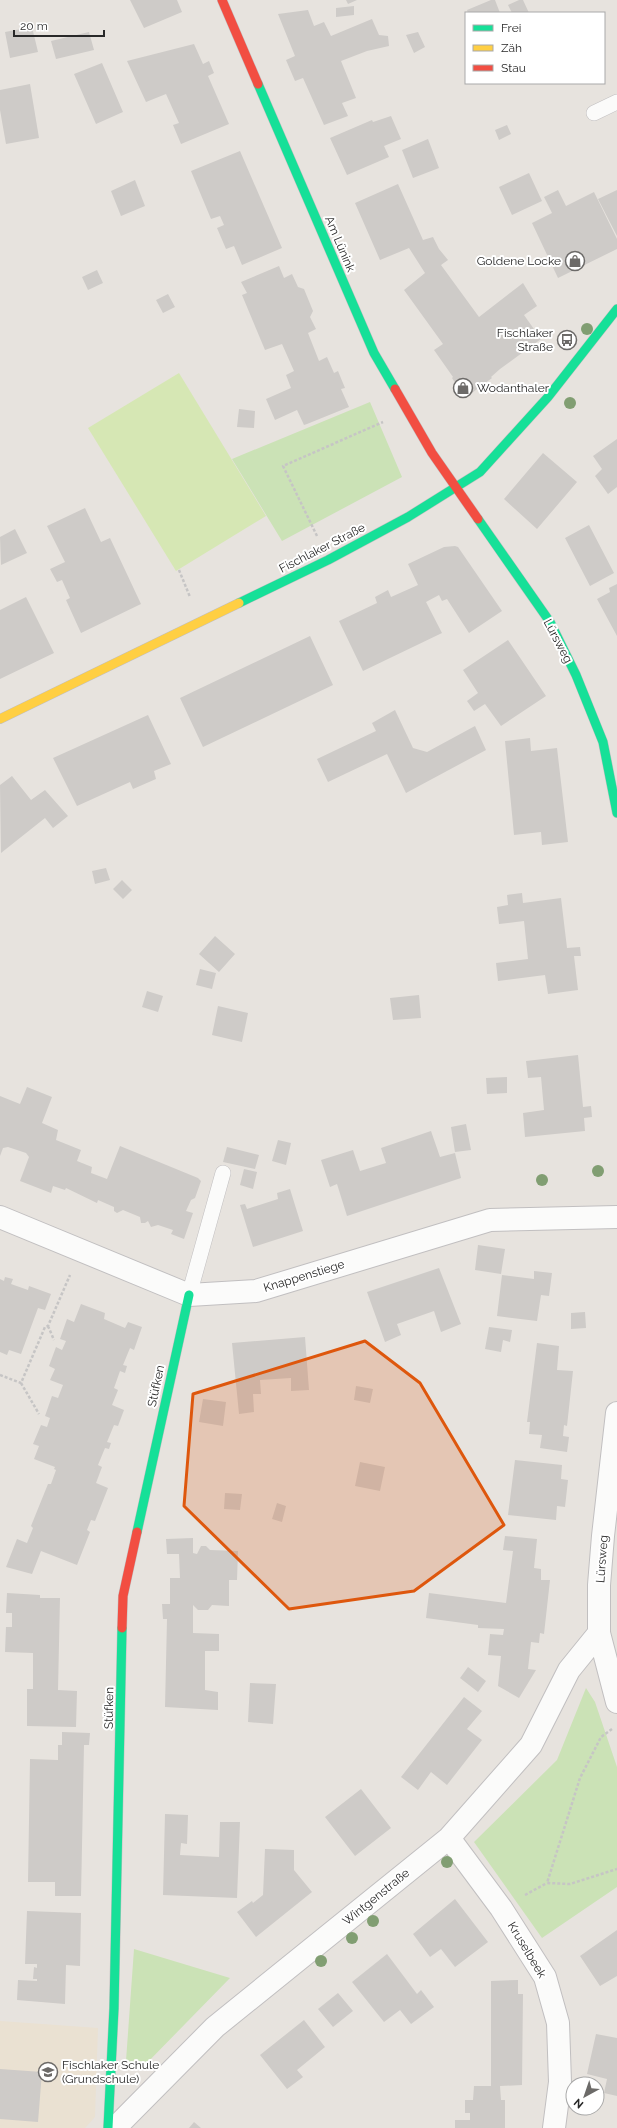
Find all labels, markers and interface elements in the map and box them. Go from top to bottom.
scale bar [14,12,104,38]
legend [465,12,605,84]
text: 20 m [20,19,48,33]
text: Frei [501,21,521,35]
text: Zäh [501,41,522,55]
text: Stau [501,61,526,75]
street label: Am Lünink [322,214,358,275]
shop icon: Goldene Locke [564,250,586,272]
place label: Goldene Locke [477,254,561,268]
place label: Fischlaker Straße [497,326,554,354]
bus stop icon: Fischlaker Straße [556,329,578,351]
shop icon: Wodanthaler [452,377,474,399]
place label: Wodanthaler [477,381,550,395]
street label: Fischlaker Straße [277,520,367,576]
street label: Lürsweg [541,617,575,665]
street label: Knappenstiege [262,1257,346,1295]
street label: Stüfken [145,1364,167,1408]
street label: Lürsweg [593,1535,611,1583]
street label: Stüfken [102,1687,116,1729]
street label: Wintgenstraße [340,1866,412,1928]
street label: Kruselbeek [505,1919,550,1981]
place label: Fischlaker Schule (Grundschule) [62,2058,159,2086]
school or university icon: Fischlaker Schule (Grundschule) [37,2061,59,2083]
north arrow [565,2076,605,2116]
text: N [571,2096,586,2111]

